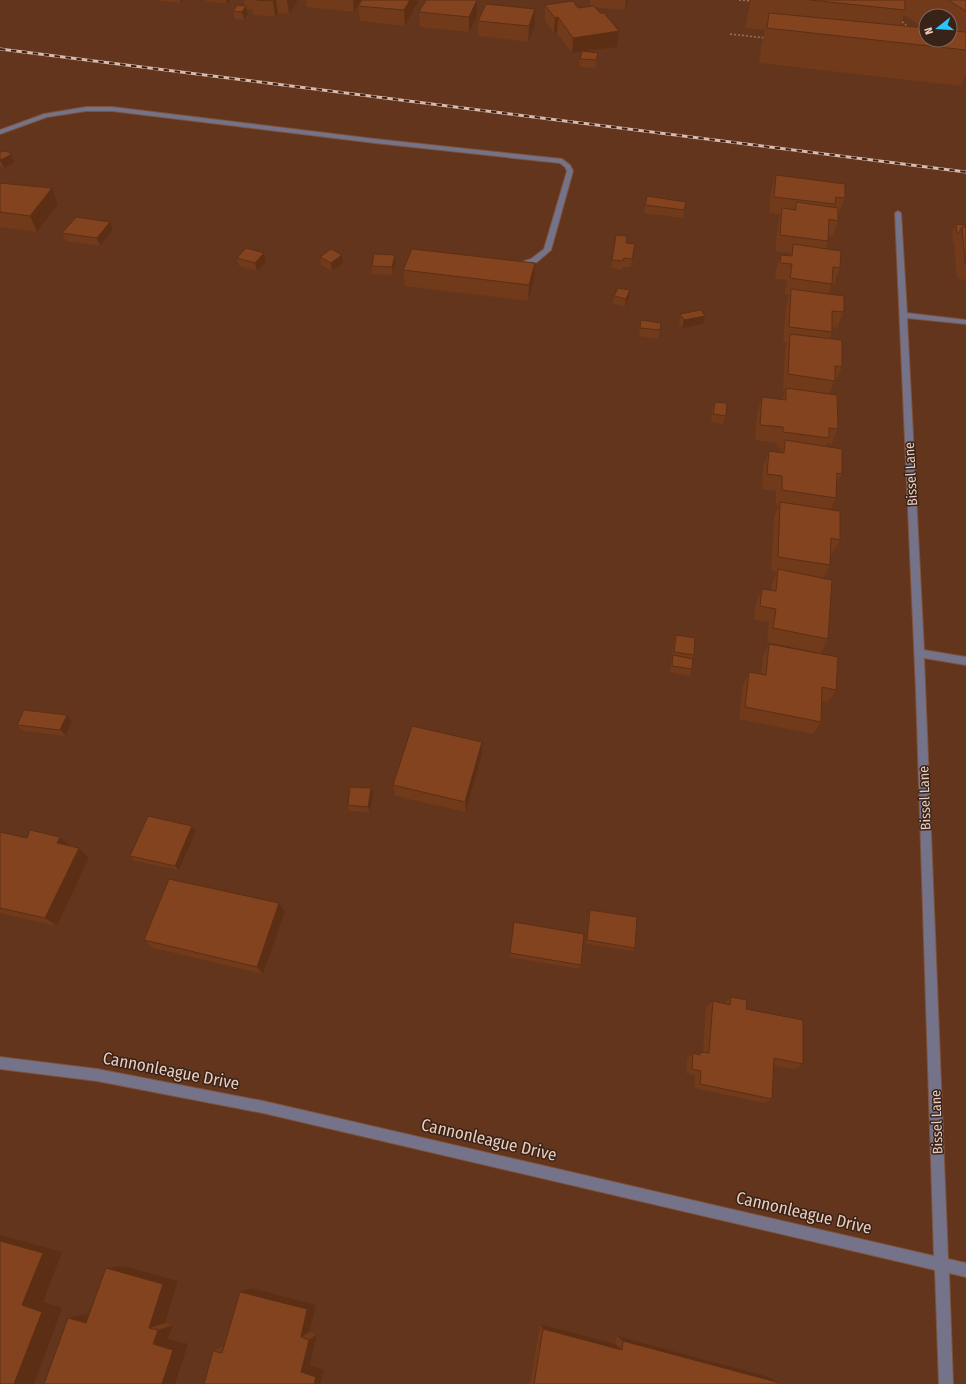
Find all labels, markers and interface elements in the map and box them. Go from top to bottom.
north arrow [918,8,958,48]
text: N [922,26,936,36]
street label: Bissel Lane [901,441,921,506]
street label: Bissel Lane [915,766,935,830]
street label: Cannonleague Drive [101,1047,241,1095]
street label: Bissel Lane [927,1090,947,1154]
street label: Cannonleague Drive [419,1114,559,1166]
street label: Cannonleague Drive [734,1187,874,1239]

